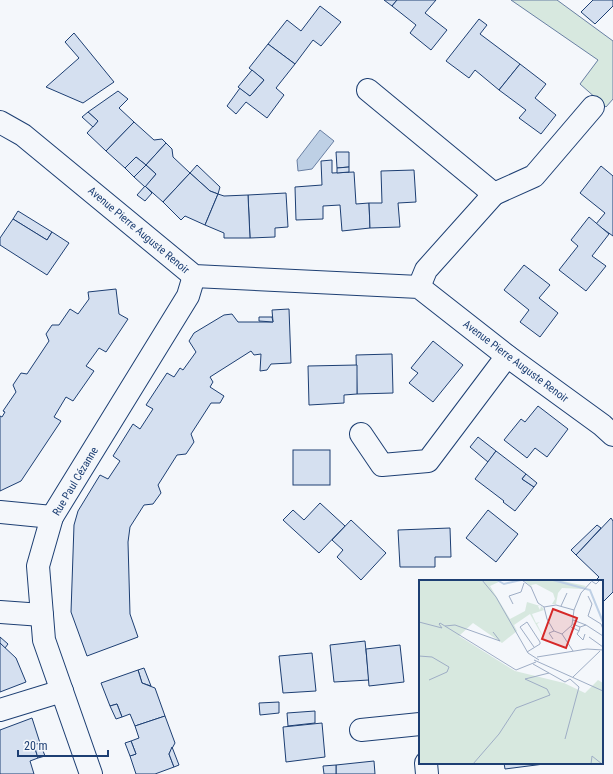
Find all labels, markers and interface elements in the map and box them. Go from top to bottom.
street label: Avenue Pierre Auguste Renoir [85,184,192,277]
street label: Avenue Pierre Auguste Renoir [461,318,571,406]
street label: Rue Paul Cézanne [50,445,101,518]
inset map [419,580,603,764]
scale bar [18,732,108,758]
text: 20 m [24,739,48,753]

